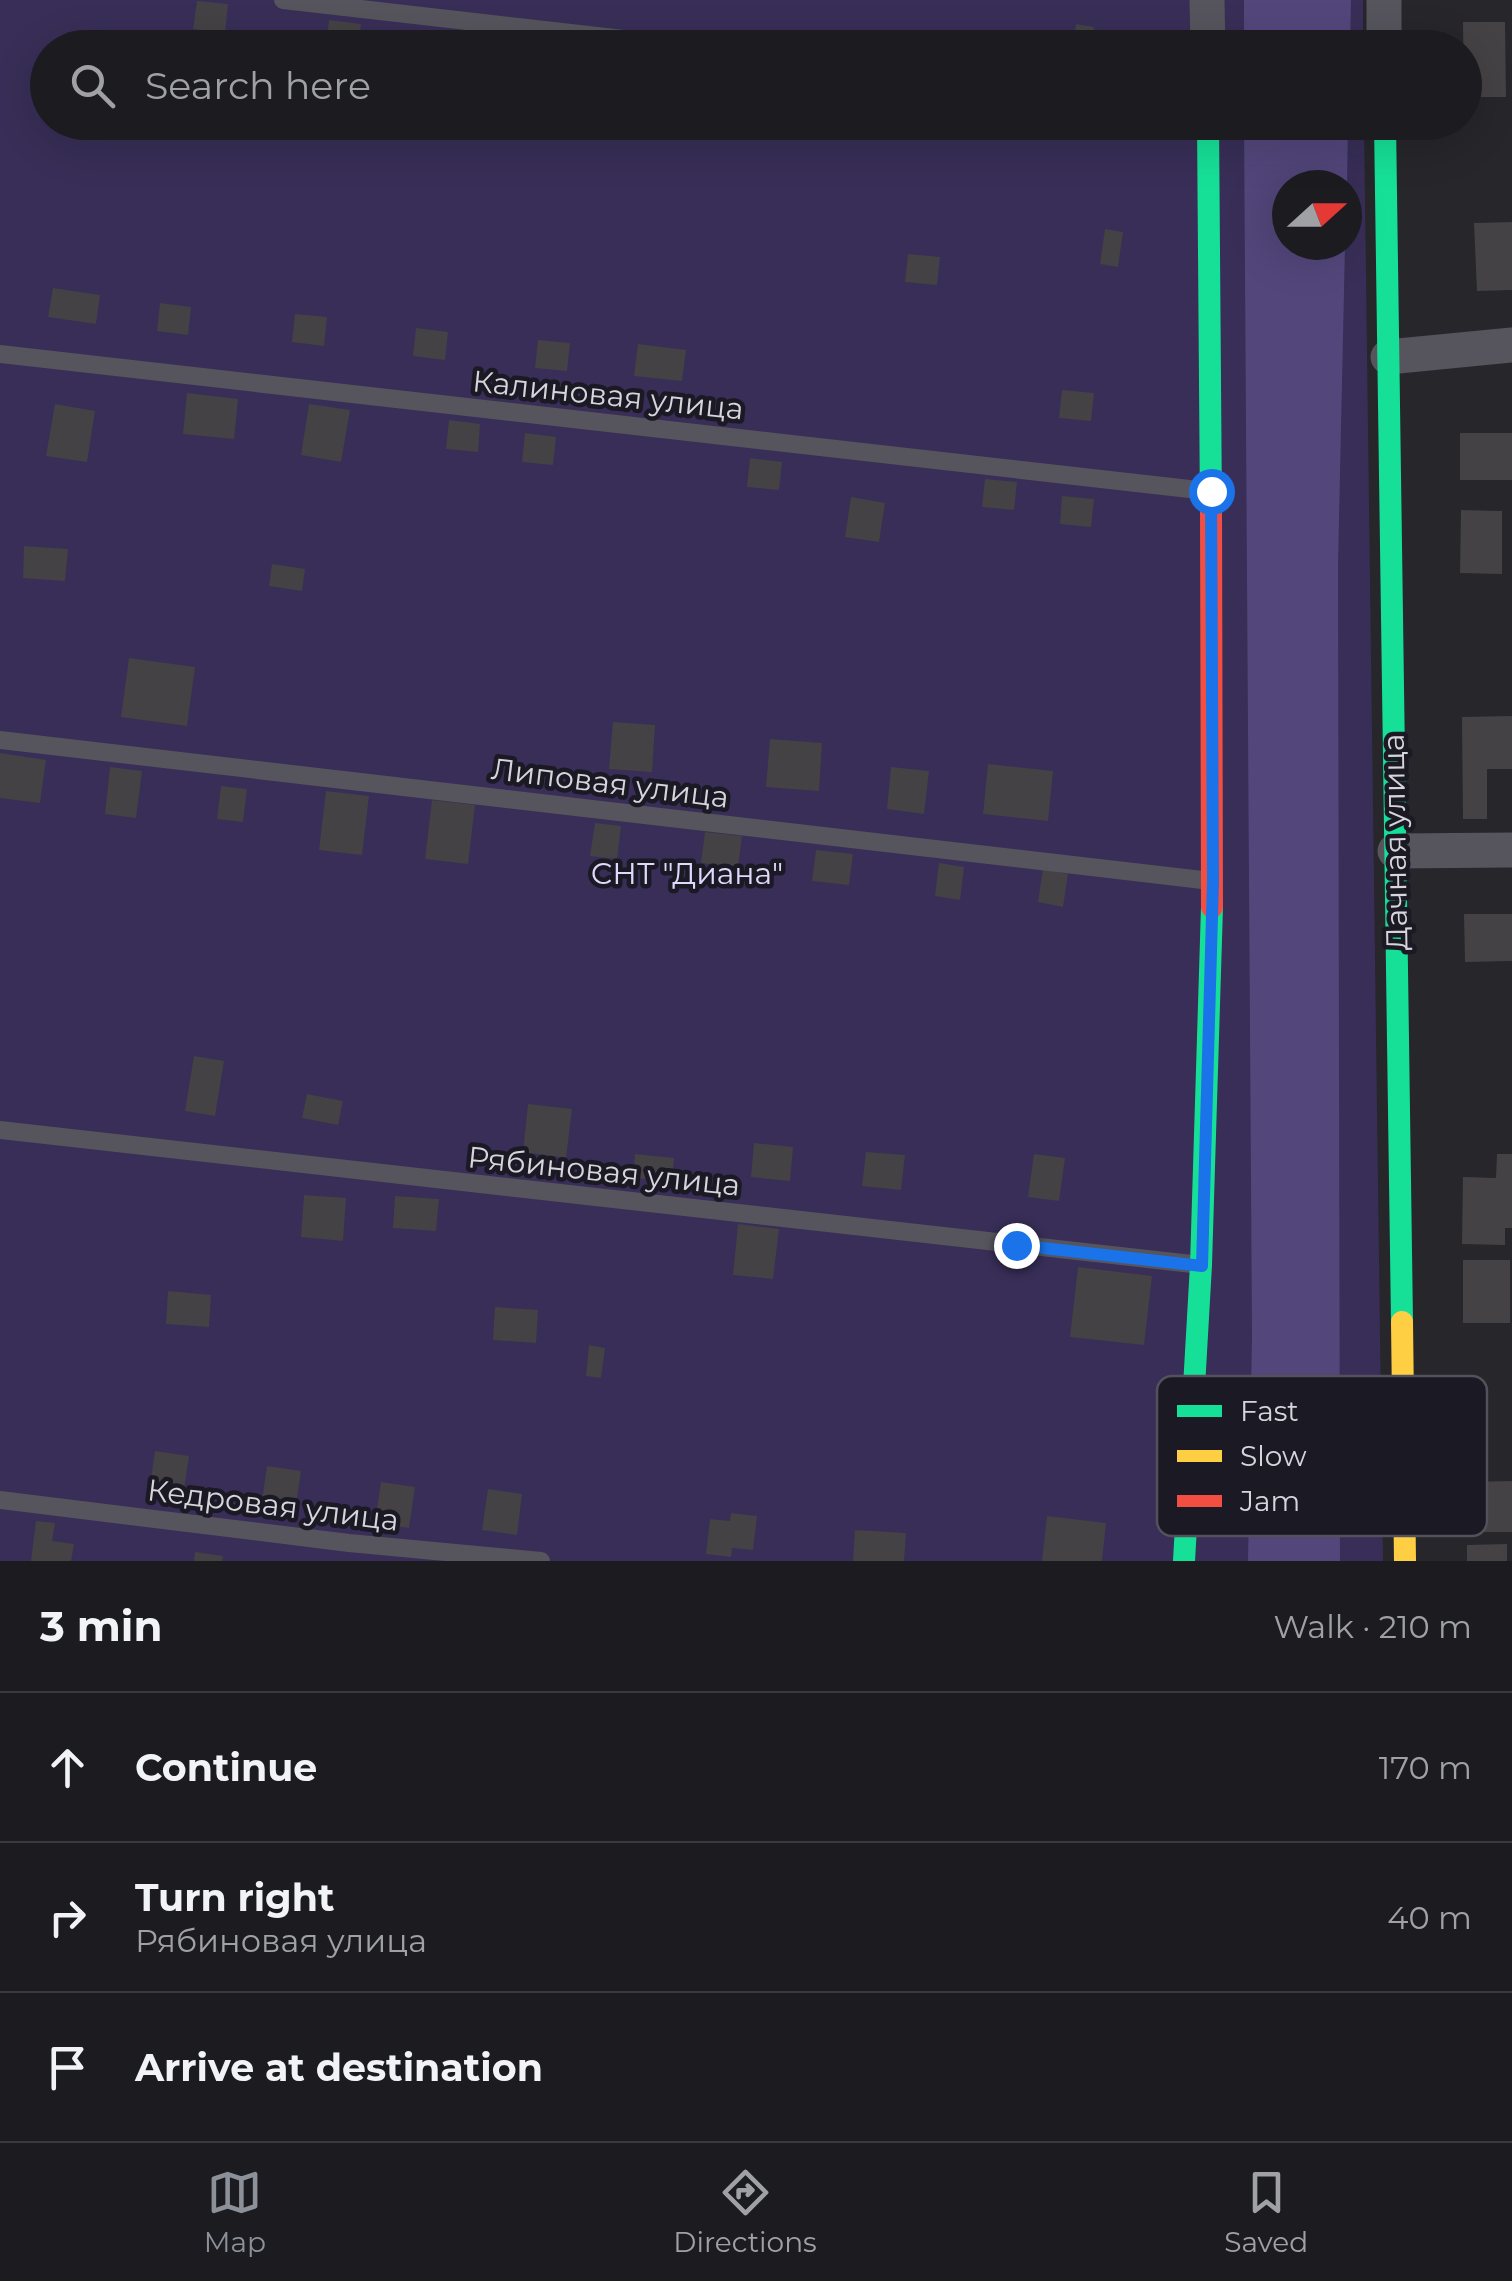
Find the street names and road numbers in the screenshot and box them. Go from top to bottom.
street label: Калиновая улица [471,362,745,428]
street label: Дачная улица [1375,733,1415,951]
street label: Липовая улица [489,750,731,816]
street label: Рябиновая улица [466,1138,742,1204]
street label: Кедровая улица [145,1471,401,1539]

